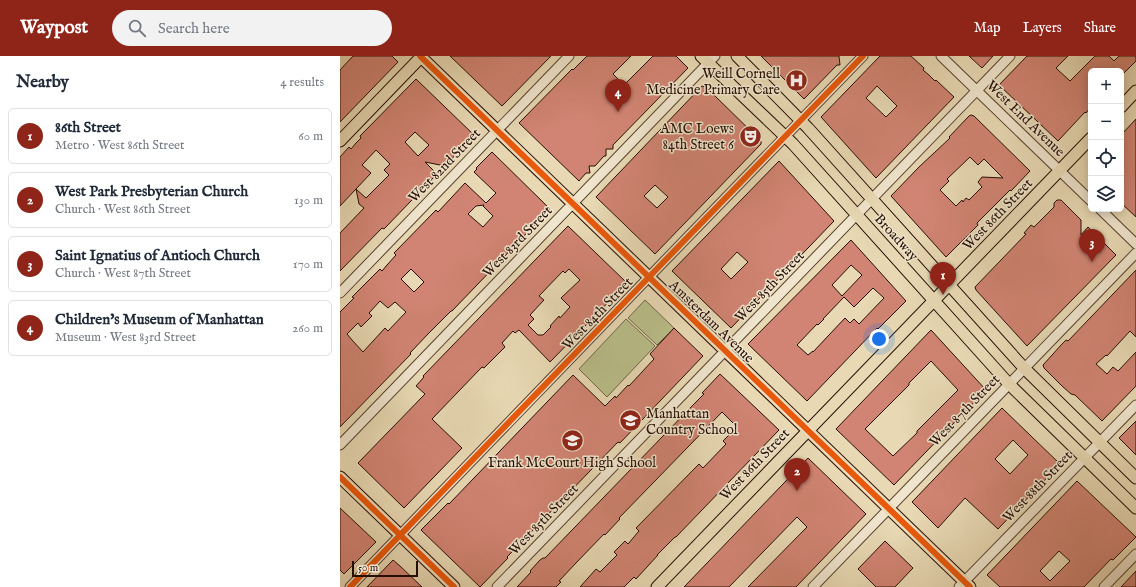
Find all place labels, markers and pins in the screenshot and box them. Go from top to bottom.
place label: Weill Cornell Medicine Primary Care [646,65,781,99]
hospital icon: Weill Cornell Medicine Primary Care [783,68,809,94]
pin: 4 [605,79,631,112]
place label: AMC Loews 84th Street 6 [659,120,735,154]
theatre icon: AMC Loews 84th Street 6 [737,123,763,149]
pin: 3 [1079,229,1105,262]
pin: 1 [930,262,956,295]
place label: Manhattan Country School [646,405,738,439]
school or university icon: Manhattan Country School [617,408,643,434]
school or university icon: Frank McCourt High School [559,427,585,453]
place label: Frank McCourt High School [488,454,656,472]
pin: 2 [784,458,810,491]

